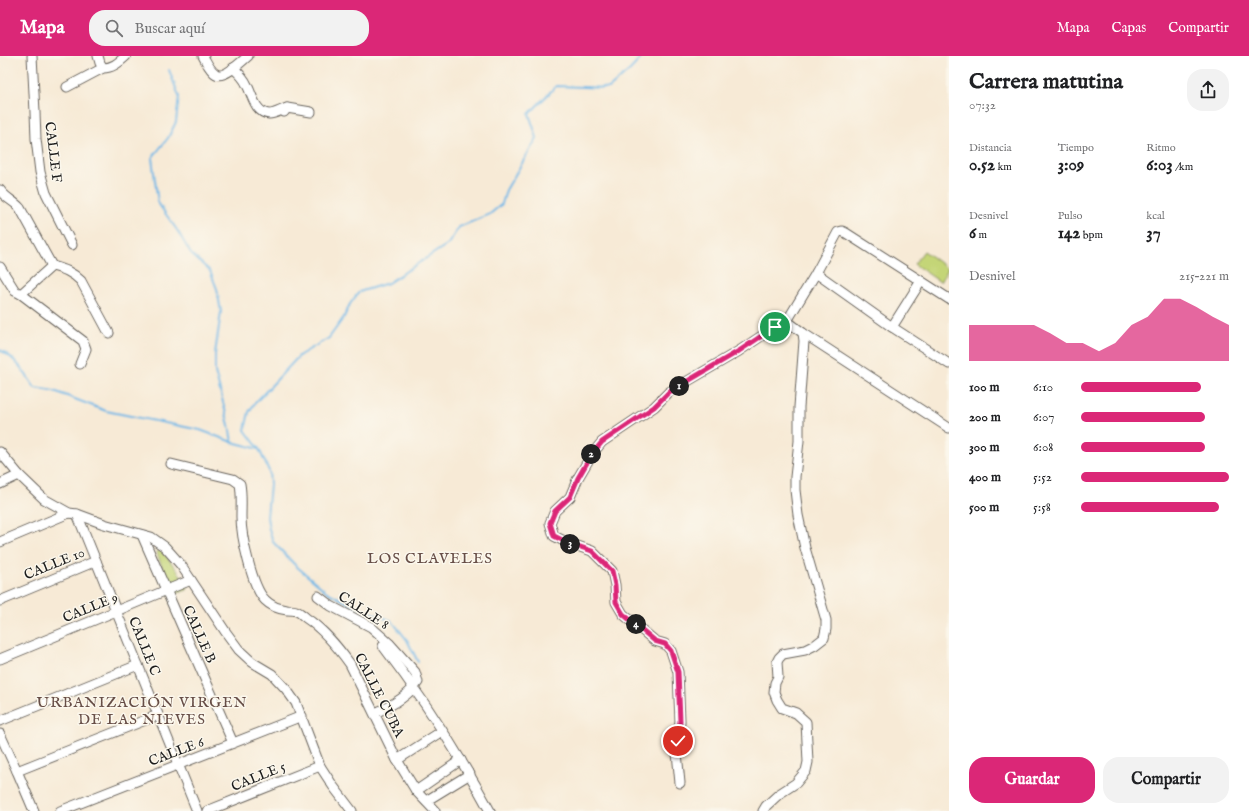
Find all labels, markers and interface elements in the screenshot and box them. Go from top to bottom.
search box [89,10,369,46]
text: Mapa [20,16,65,40]
icon: search [103,17,125,39]
text: Buscar aquí [135,19,205,38]
text: Mapa [1057,19,1090,37]
text: Capas [1112,19,1146,37]
text: Compartir [1168,19,1229,37]
text: Carrera matutina [969,68,1123,96]
button: share [1187,69,1229,111]
text: 07:32 [969,97,996,114]
street label: CALLE F [40,121,66,184]
text: Distancia [969,141,1011,155]
text: Tiempo [1058,141,1094,155]
text: Ritmo [1146,141,1176,155]
text: 0.52 [969,155,995,176]
text: 3:09 [1058,155,1084,176]
text: 6:03 [1146,155,1173,176]
text: km [995,160,1012,174]
text: /km [1173,160,1193,174]
text: Desnivel [969,209,1008,223]
text: Pulso [1058,209,1083,223]
text: kcal [1146,209,1165,223]
text: 6 [969,223,976,244]
text: 142 [1058,223,1080,244]
text: 37 [1146,223,1161,244]
text: m [976,228,987,242]
text: bpm [1080,228,1103,242]
text: Desnivel [969,268,1016,285]
text: 215–221 m [1179,268,1229,285]
pin [758,310,792,344]
icon: arrive [764,316,786,338]
pin: 1 [669,376,689,396]
text: 1 [677,379,681,393]
text: 100 m [969,379,999,396]
text: 6:10 [1033,379,1053,396]
text: 200 m [969,409,1001,426]
text: 6:07 [1033,409,1054,426]
text: 300 m [969,439,1000,456]
text: 6:08 [1033,439,1053,456]
pin: 2 [581,444,601,464]
text: 2 [588,447,594,461]
text: 400 m [969,469,1001,486]
text: 5:52 [1033,469,1052,486]
text: 500 m [969,499,999,516]
text: 5:58 [1033,499,1051,516]
pin: 3 [560,534,580,554]
text: 3 [568,537,572,551]
street label: CALLE 10 [21,544,88,584]
district label: LOS CLAVELES [367,549,493,568]
street label: CALLE 8 [334,588,392,634]
street label: CALLE 9 [60,589,121,627]
street label: CALLE B [178,603,220,666]
street label: CALLE C [124,614,164,679]
pin: 4 [626,614,646,634]
text: 4 [633,617,639,631]
street label: CALLE CUBA [350,650,408,741]
district label: URBANIZACIÓN VIRGEN DE LAS NIEVES [36,693,248,729]
pin [661,724,695,758]
icon: check [667,730,689,752]
street label: CALLE 6 [146,733,208,771]
button: Guardar [969,757,1095,803]
button: Compartir [1103,757,1229,803]
street label: CALLE 5 [229,758,288,796]

